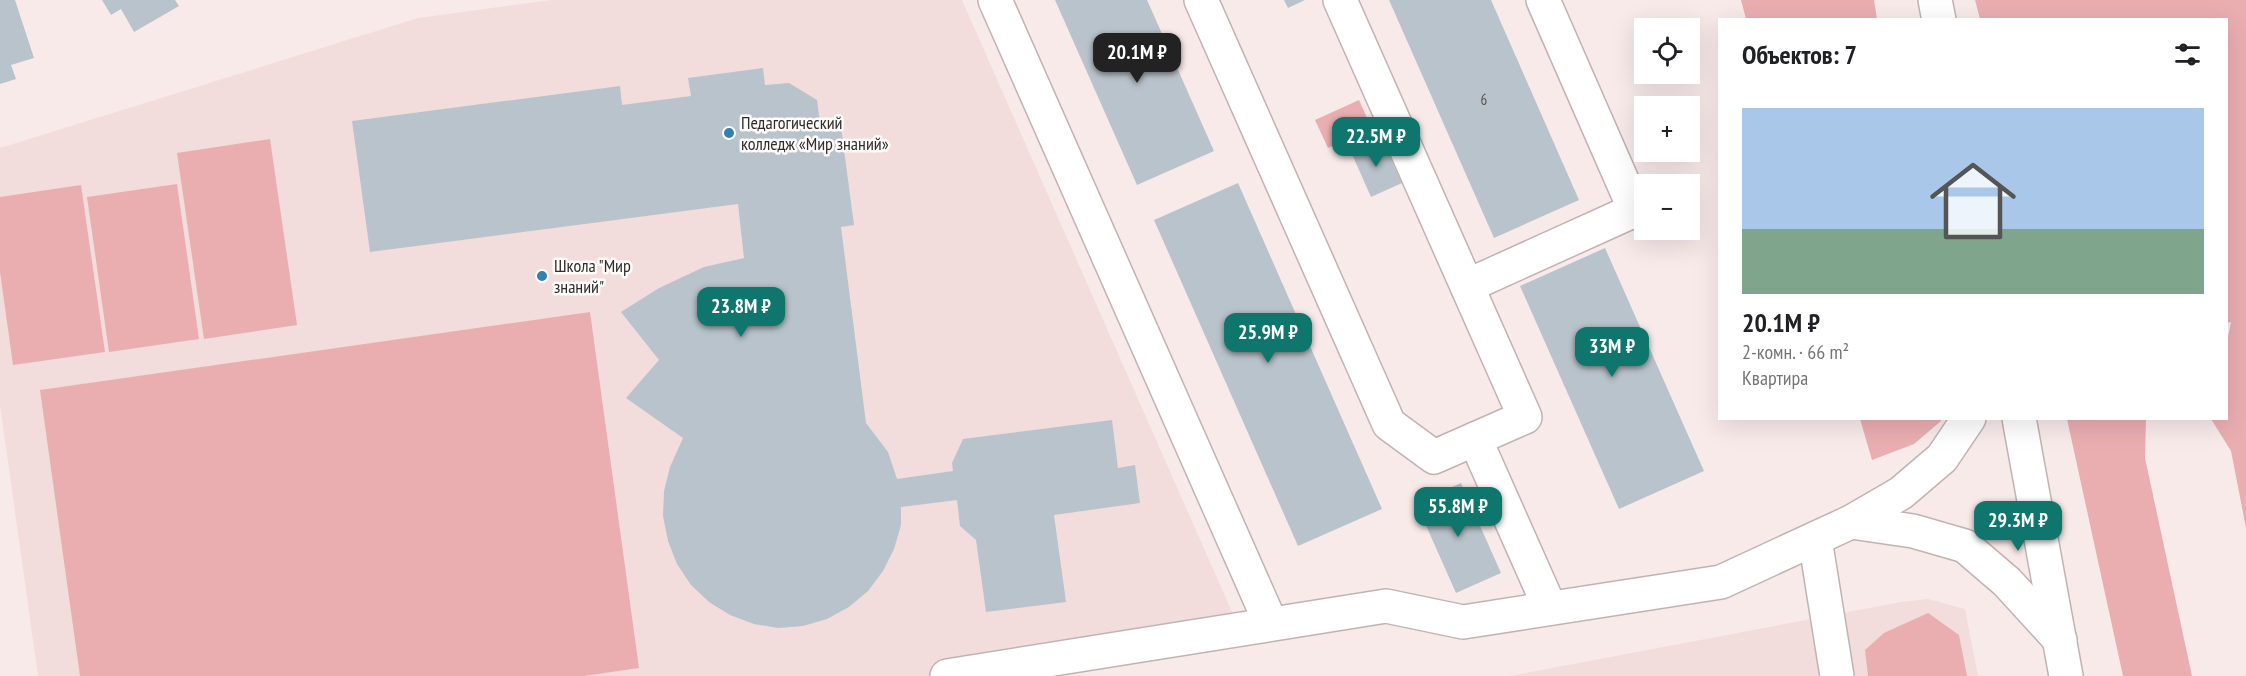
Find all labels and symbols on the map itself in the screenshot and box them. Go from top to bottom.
pin: 20.1M ₽ [1082,33,1192,84]
house number: 6 [1481,90,1488,109]
place label: Педагогический колледж «Мир знаний» [741,111,889,155]
pin: 22.5M ₽ [1321,117,1431,168]
marker: Педагогический колледж «Мир знаний» [722,126,736,140]
place label: Школа "Мир знаний" [554,254,631,298]
marker: Школа "Мир знаний" [535,269,549,283]
pin: 23.8M ₽ [686,287,796,338]
pin: 25.9M ₽ [1213,313,1323,364]
pin: 33M ₽ [1570,327,1654,378]
pin: 55.8M ₽ [1403,487,1513,538]
pin: 29.3M ₽ [1963,501,2073,552]

